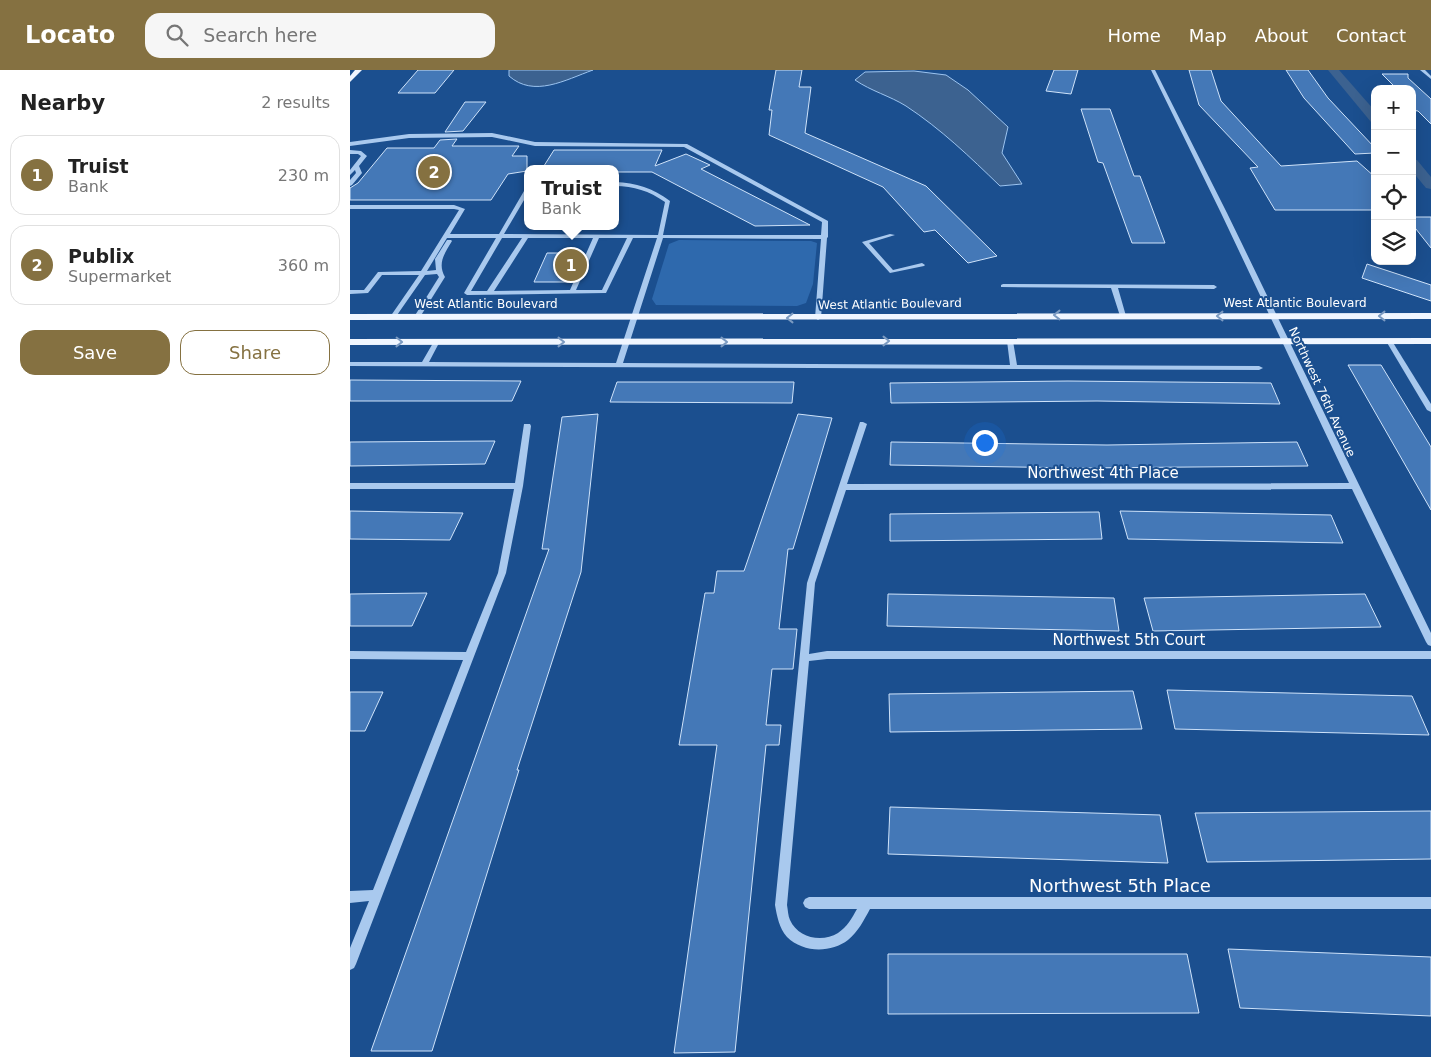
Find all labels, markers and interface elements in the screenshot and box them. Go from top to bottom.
search box [145,13,495,58]
text: Locato [25,21,115,49]
icon: search [163,21,191,49]
text: Search here [203,24,317,46]
text: Home [1108,25,1161,46]
text: Map [1189,25,1227,46]
text: About [1255,25,1308,46]
text: Contact [1336,25,1406,46]
map controls [1371,85,1416,265]
button: + [1371,85,1416,130]
text: Nearby [20,91,105,115]
text: 2 results [261,93,330,112]
button: − [1371,130,1416,175]
pin: 2 [418,153,450,191]
text: Truist [68,155,129,177]
popup [524,165,619,230]
text: 1 [31,166,43,185]
text: 230 m [278,166,329,185]
button: locate [1371,175,1416,220]
text: Bank [68,177,108,196]
text: Truist [541,177,602,199]
text: Bank [541,199,581,218]
button: layers [1371,220,1416,265]
text: Publix [68,245,134,267]
pin: 1 [555,246,587,284]
text: 2 [31,256,43,275]
text: 360 m [278,256,329,275]
text: Supermarket [68,267,171,286]
street label: West Atlantic Boulevard [818,296,962,312]
street label: West Atlantic Boulevard [1223,296,1367,310]
street label: West Atlantic Boulevard [414,297,558,311]
one-way arrow [1053,310,1061,320]
one-way arrow [1216,311,1224,321]
one-way arrow [1378,311,1386,321]
one-way arrow [786,313,794,323]
street label: Northwest 76th Avenue [1286,325,1358,459]
button: Save [20,330,170,375]
button: Share [180,330,330,375]
one-way arrow [882,336,890,346]
one-way arrow [395,337,403,348]
one-way arrow [558,337,565,347]
one-way arrow [720,337,728,347]
your location [972,430,998,456]
street label: Northwest 4th Place [1027,464,1179,482]
street label: Northwest 5th Court [1053,631,1206,649]
street label: Northwest 5th Place [1029,875,1211,896]

